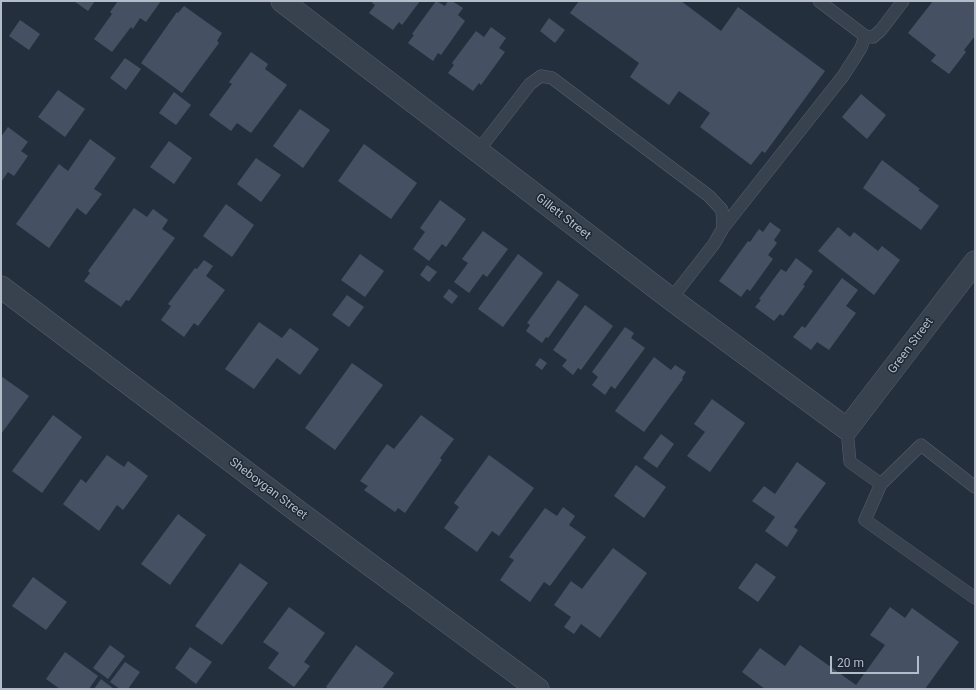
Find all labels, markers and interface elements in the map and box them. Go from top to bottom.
street label: Gillett Street [533,191,593,243]
street label: Green Street [885,315,937,377]
street label: Sheboygan Street [226,455,310,523]
scale bar [832,648,921,674]
text: 20 m [837,656,864,670]

